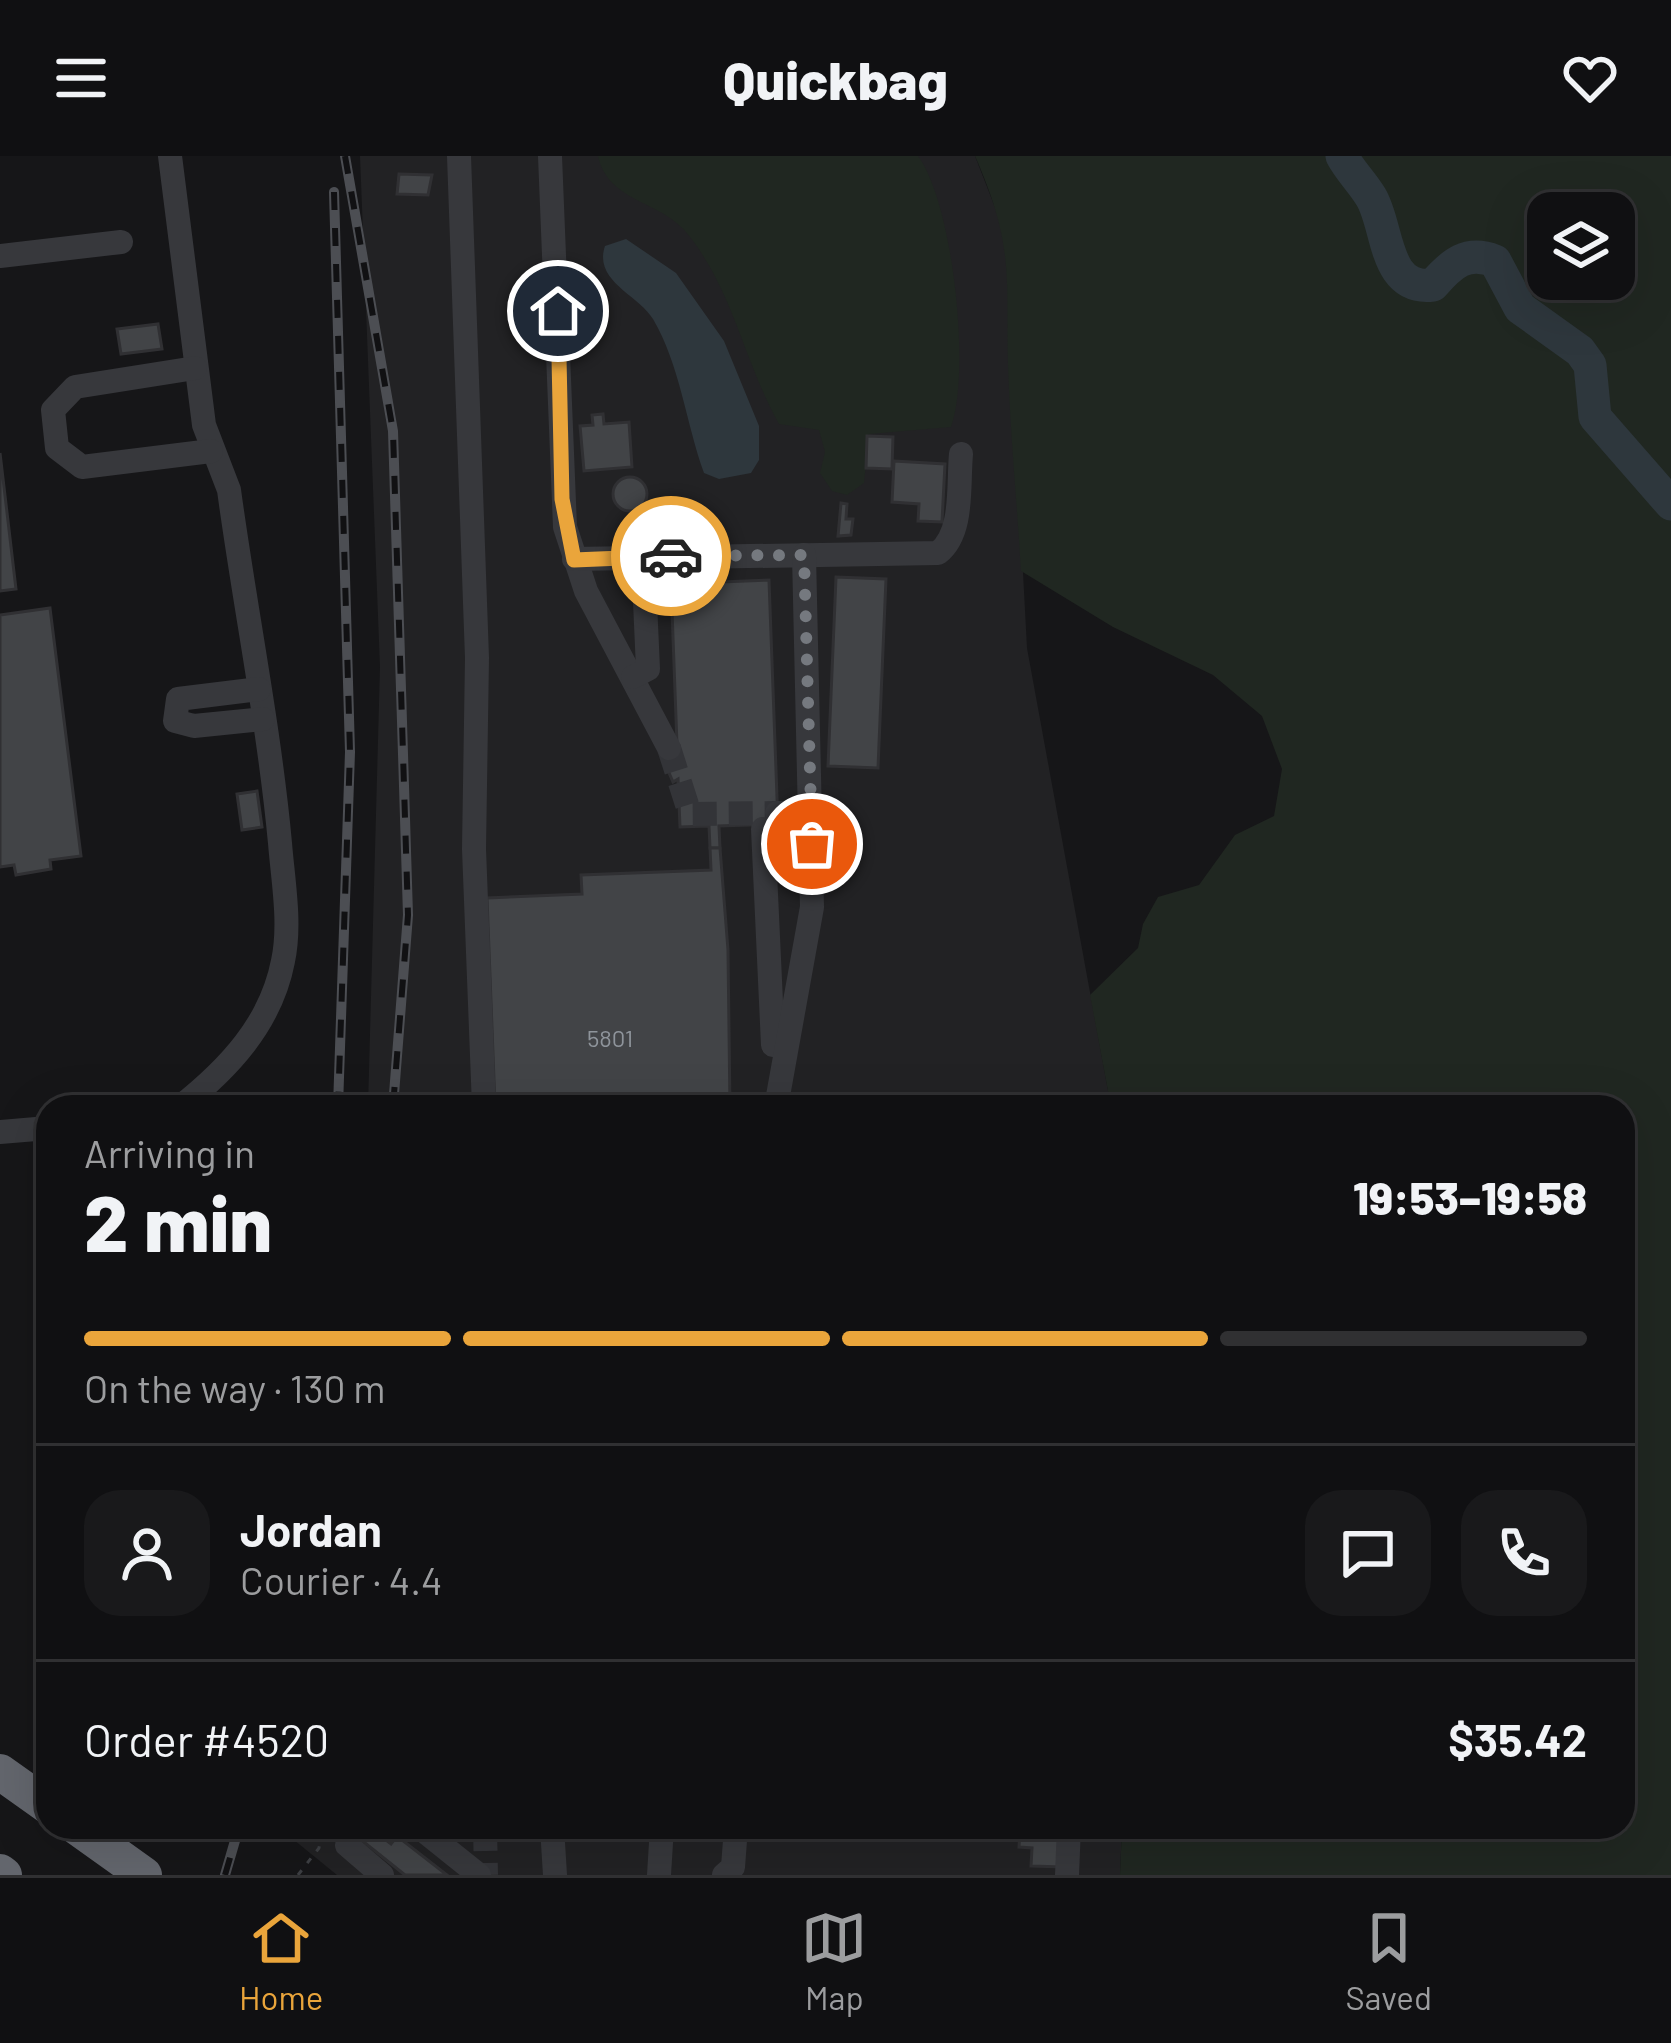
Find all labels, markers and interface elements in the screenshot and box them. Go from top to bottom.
icon: menu [48,45,114,111]
icon: heart [1557,45,1623,111]
text: Quickbag [723,46,948,111]
map controls [1527,192,1635,300]
button: layers [1527,192,1635,300]
pin [507,260,609,362]
icon: home [525,278,591,344]
courier [611,496,731,616]
icon: car [638,523,704,589]
pin [761,793,863,895]
icon: bag [779,811,845,877]
house number: 5801 [587,1023,633,1052]
text: Arriving in [84,1129,255,1176]
text: 19:53–19:58 [1353,1170,1587,1224]
text: 2 min [84,1174,272,1268]
text: On the way · 130 m [84,1364,386,1411]
button: person [84,1490,210,1616]
button: chat [1305,1490,1431,1616]
button: phone [1461,1490,1587,1616]
text: Jordan [240,1502,382,1556]
text: Courier · 4.4 [240,1556,443,1603]
text: Order #4520 [84,1712,329,1766]
text: $35.42 [1448,1712,1587,1766]
tab: Home [239,1905,323,2017]
tab: Map [801,1905,867,2017]
tab: Saved [1345,1905,1432,2017]

